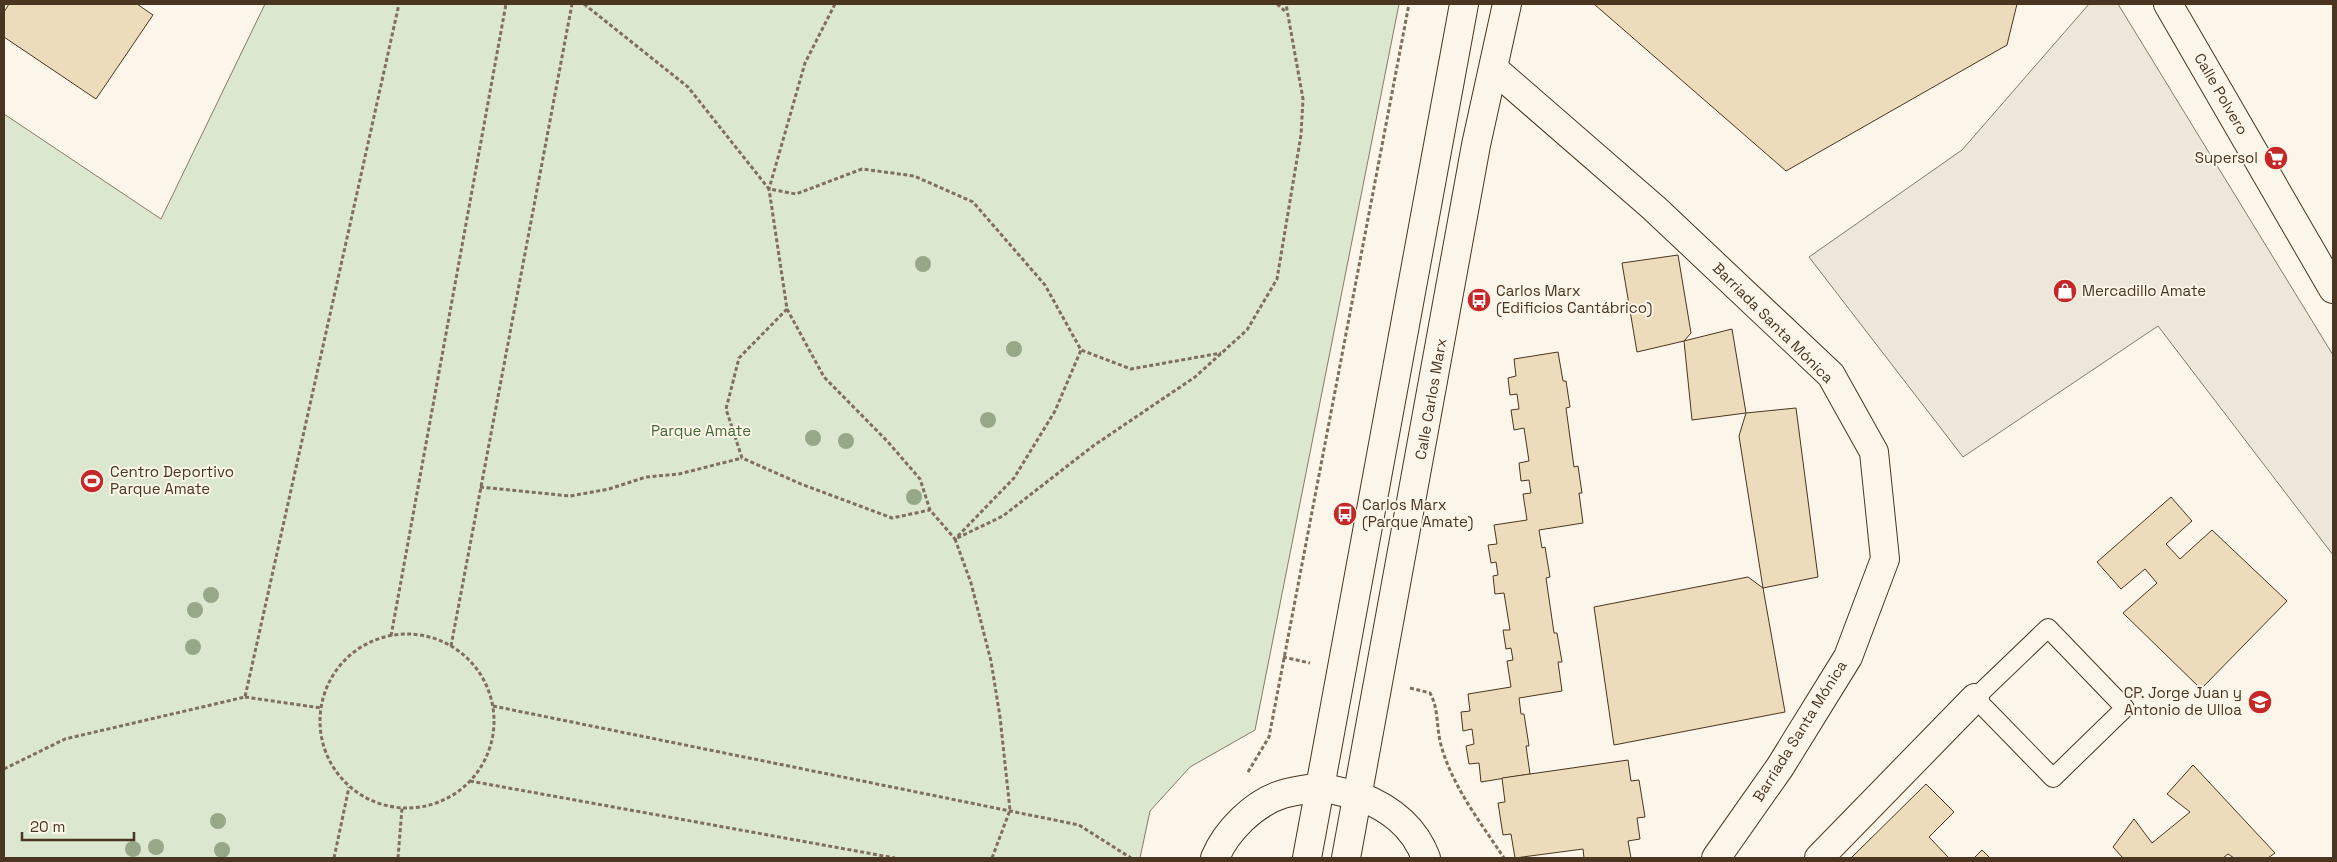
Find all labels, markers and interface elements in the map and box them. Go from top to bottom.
street label: Calle Polvero [2190,49,2253,138]
supermarket icon: Supersol [2263,145,2289,171]
place label: Supersol [2195,148,2258,167]
street label: Barriada Santa Mónica [1709,258,1838,387]
shop icon: Mercadillo Amate [2052,278,2078,304]
place label: Carlos Marx (Edificios Cantábrico) [1496,281,1653,318]
place label: Mercadillo Amate [2082,281,2206,300]
bus stop icon: Carlos Marx (Edificios Cantábrico) [1466,287,1492,313]
street label: Calle Carlos Marx [1410,337,1451,461]
park label: Parque Amate [651,421,751,440]
place label: Centro Deportivo Parque Amate [110,462,234,498]
sports icon: Centro Deportivo Parque Amate [79,468,105,494]
place label: Carlos Marx (Parque Amate) [1362,495,1473,532]
bus stop icon: Carlos Marx (Parque Amate) [1332,501,1358,527]
street label: Barriada Santa Mónica [1748,656,1851,805]
place label: CP. Jorge Juan y Antonio de Ulloa [2124,683,2242,719]
school or university icon: CP. Jorge Juan y Antonio de Ulloa [2247,689,2273,715]
scale bar [22,810,135,842]
text: 20 m [30,817,65,836]

